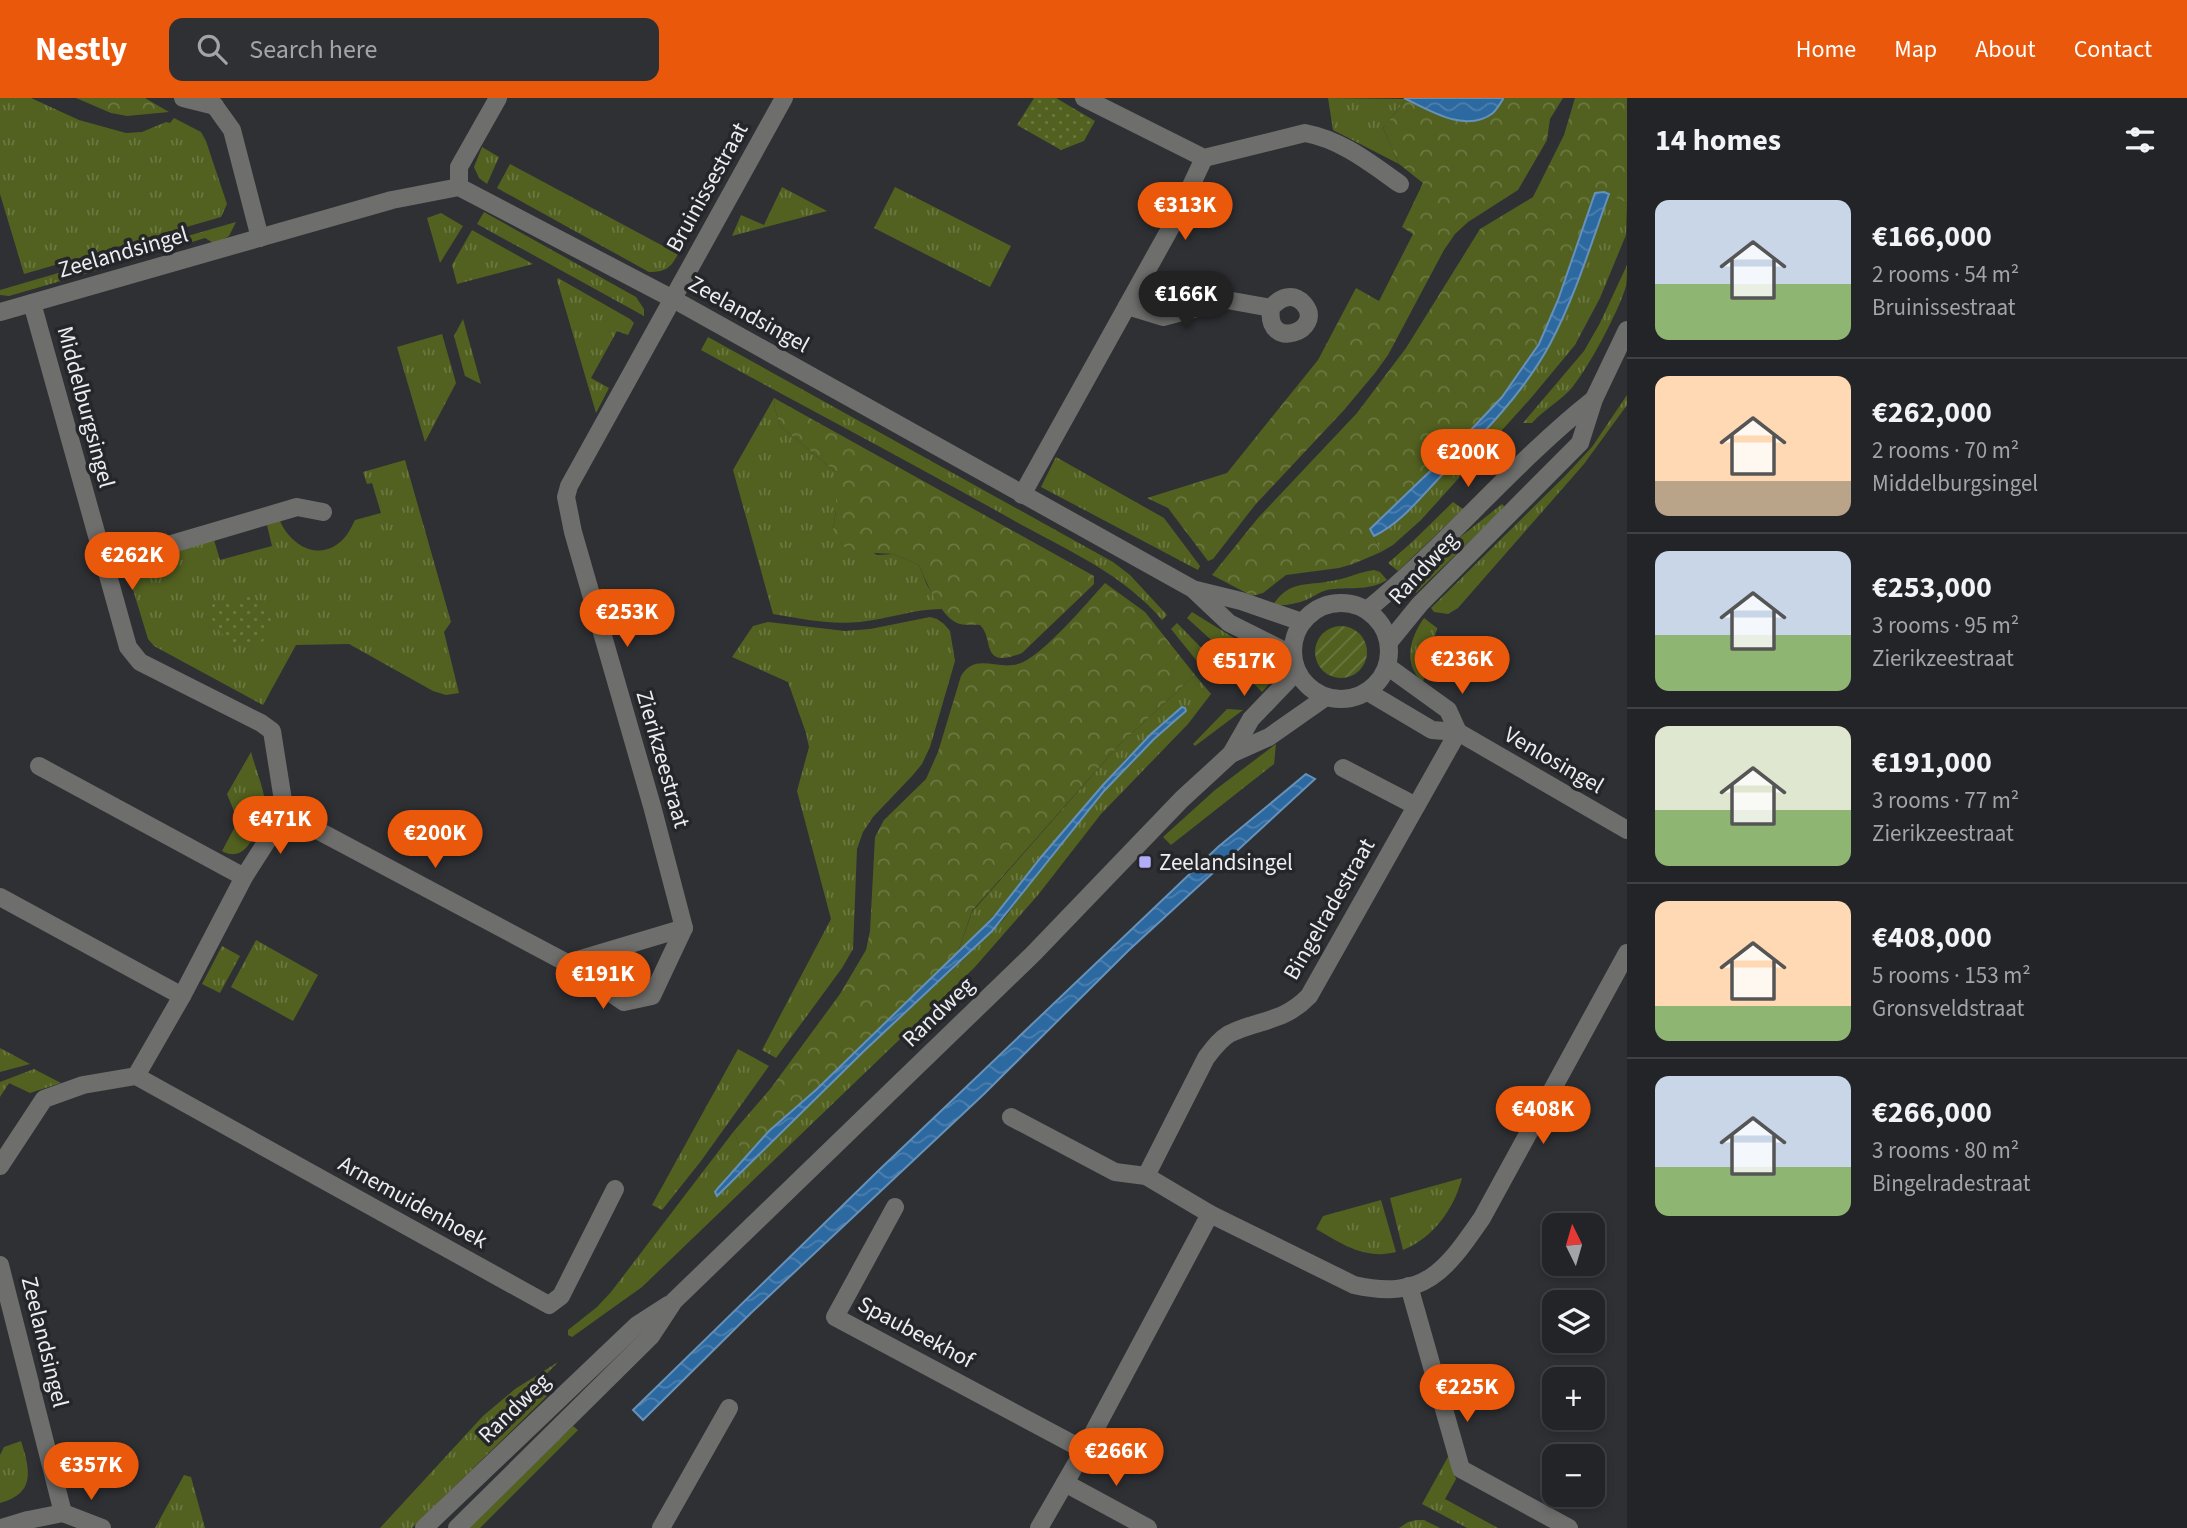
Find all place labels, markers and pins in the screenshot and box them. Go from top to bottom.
pin: €313K [1136,183,1234,242]
pin: €166K [1137,272,1235,331]
pin: €200K [1419,430,1517,489]
pin: €262K [83,532,181,592]
pin: €253K [578,589,676,649]
pin: €236K [1413,636,1511,696]
pin: €517K [1195,638,1293,698]
pin: €471K [231,796,329,856]
pin: €200K [386,810,484,870]
place label: Zeelandsingel [1159,846,1293,879]
marker: Zeelandsingel [1137,854,1153,870]
pin: €191K [554,951,652,1011]
pin: €408K [1494,1086,1592,1146]
pin: €225K [1418,1364,1516,1424]
pin: €266K [1067,1428,1165,1488]
pin: €357K [42,1442,140,1502]

